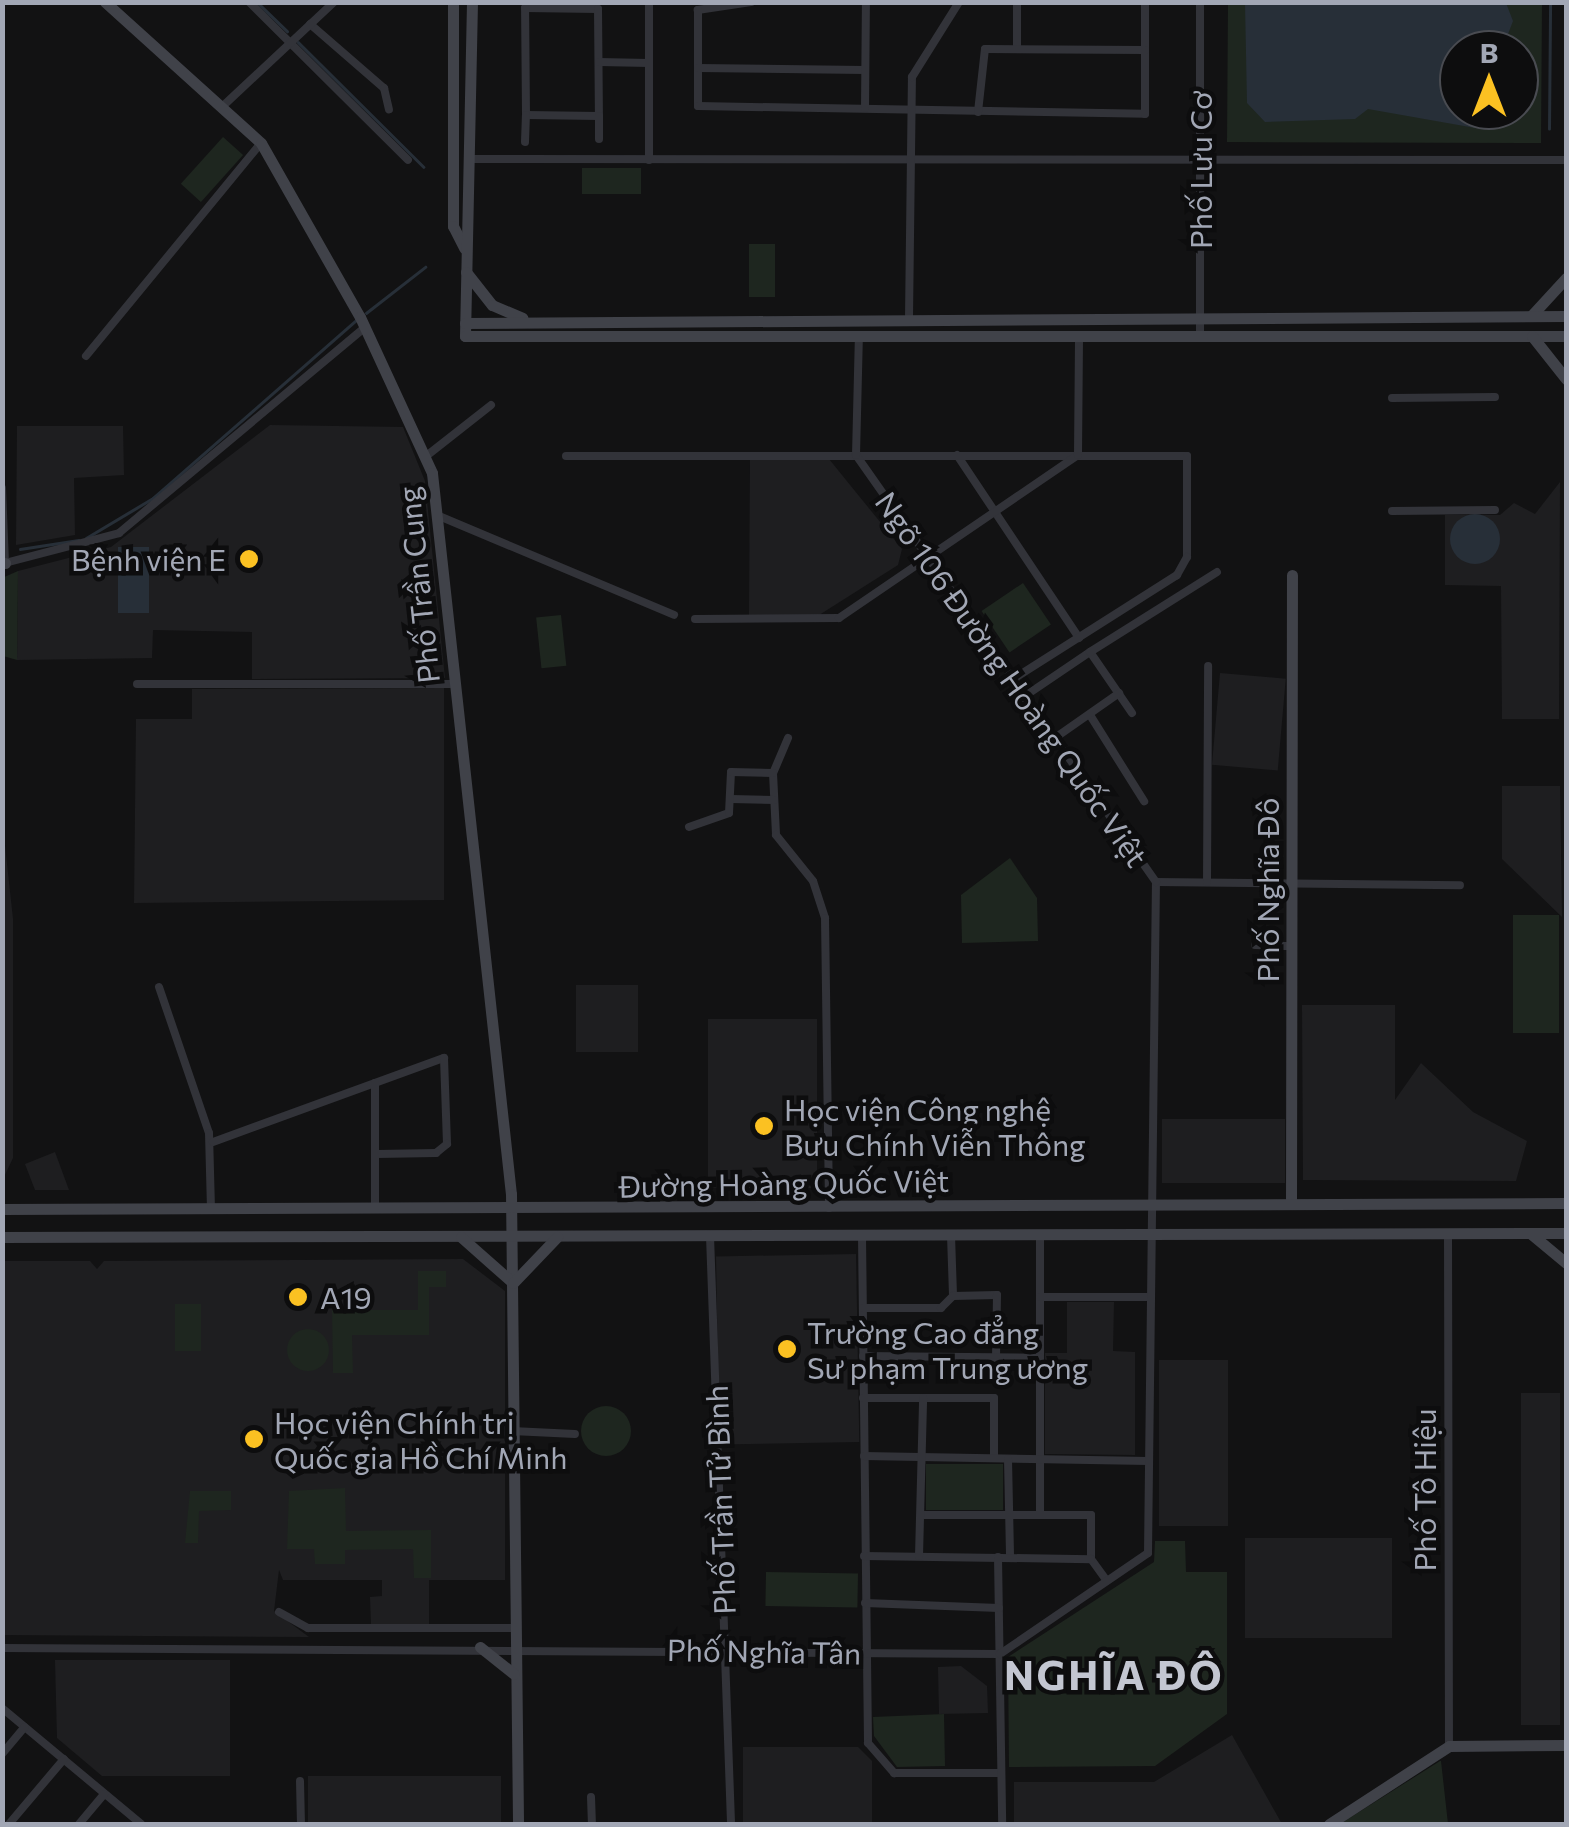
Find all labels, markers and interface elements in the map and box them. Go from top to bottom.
north arrow [1439,30,1539,130]
text: B [1480,35,1498,69]
street label: Phố Lưu Cơ [1182,91,1218,249]
street label: Phố Trần Cung [390,485,446,685]
street label: Ngõ 106 Đường Hoàng Quốc Việt [868,485,1156,873]
place label: Bệnh viện E [71,541,226,577]
marker: Bệnh viện E [236,546,262,572]
street label: Phố Nghĩa Đô [1249,798,1285,982]
place label: Học viện Công nghệ Bưu Chính Viễn Thông [784,1091,1085,1162]
marker: Học viện Công nghệ Bưu Chính Viễn Thông [753,1115,775,1137]
street label: Đường Hoàng Quốc Việt [619,1162,949,1204]
place label: A19 [320,1279,372,1315]
marker: A19 [285,1284,311,1310]
place label: Trường Cao đẳng Sư phạm Trung ương [807,1314,1088,1384]
marker: Trường Cao đẳng Sư phạm Trung ương [776,1338,798,1360]
street label: Phố Trần Tử Bình [698,1385,742,1615]
place label: Học viện Chính trị Quốc gia Hồ Chí Minh [274,1404,567,1474]
street label: Phố Tô Hiệu [1406,1408,1442,1572]
marker: Học viện Chính trị Quốc gia Hồ Chí Minh [243,1428,265,1450]
street label: Phố Nghĩa Tân [667,1631,861,1671]
district label: NGHĨA ĐÔ [1004,1650,1224,1698]

